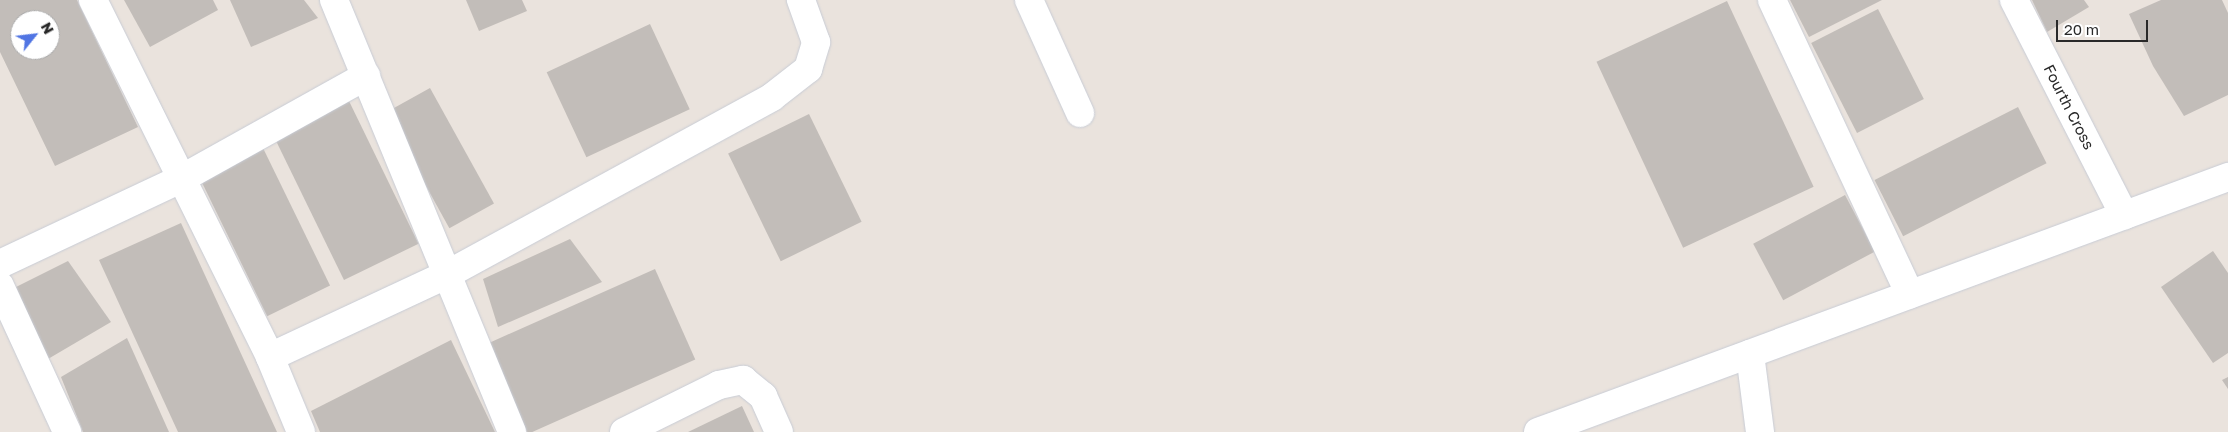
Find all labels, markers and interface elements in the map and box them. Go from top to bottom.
north arrow [10,10,60,60]
scale bar [2058,10,2150,42]
text: N [38,19,58,37]
text: 20 m [2064,20,2099,38]
street label: Fourth Cross [2040,62,2098,152]

